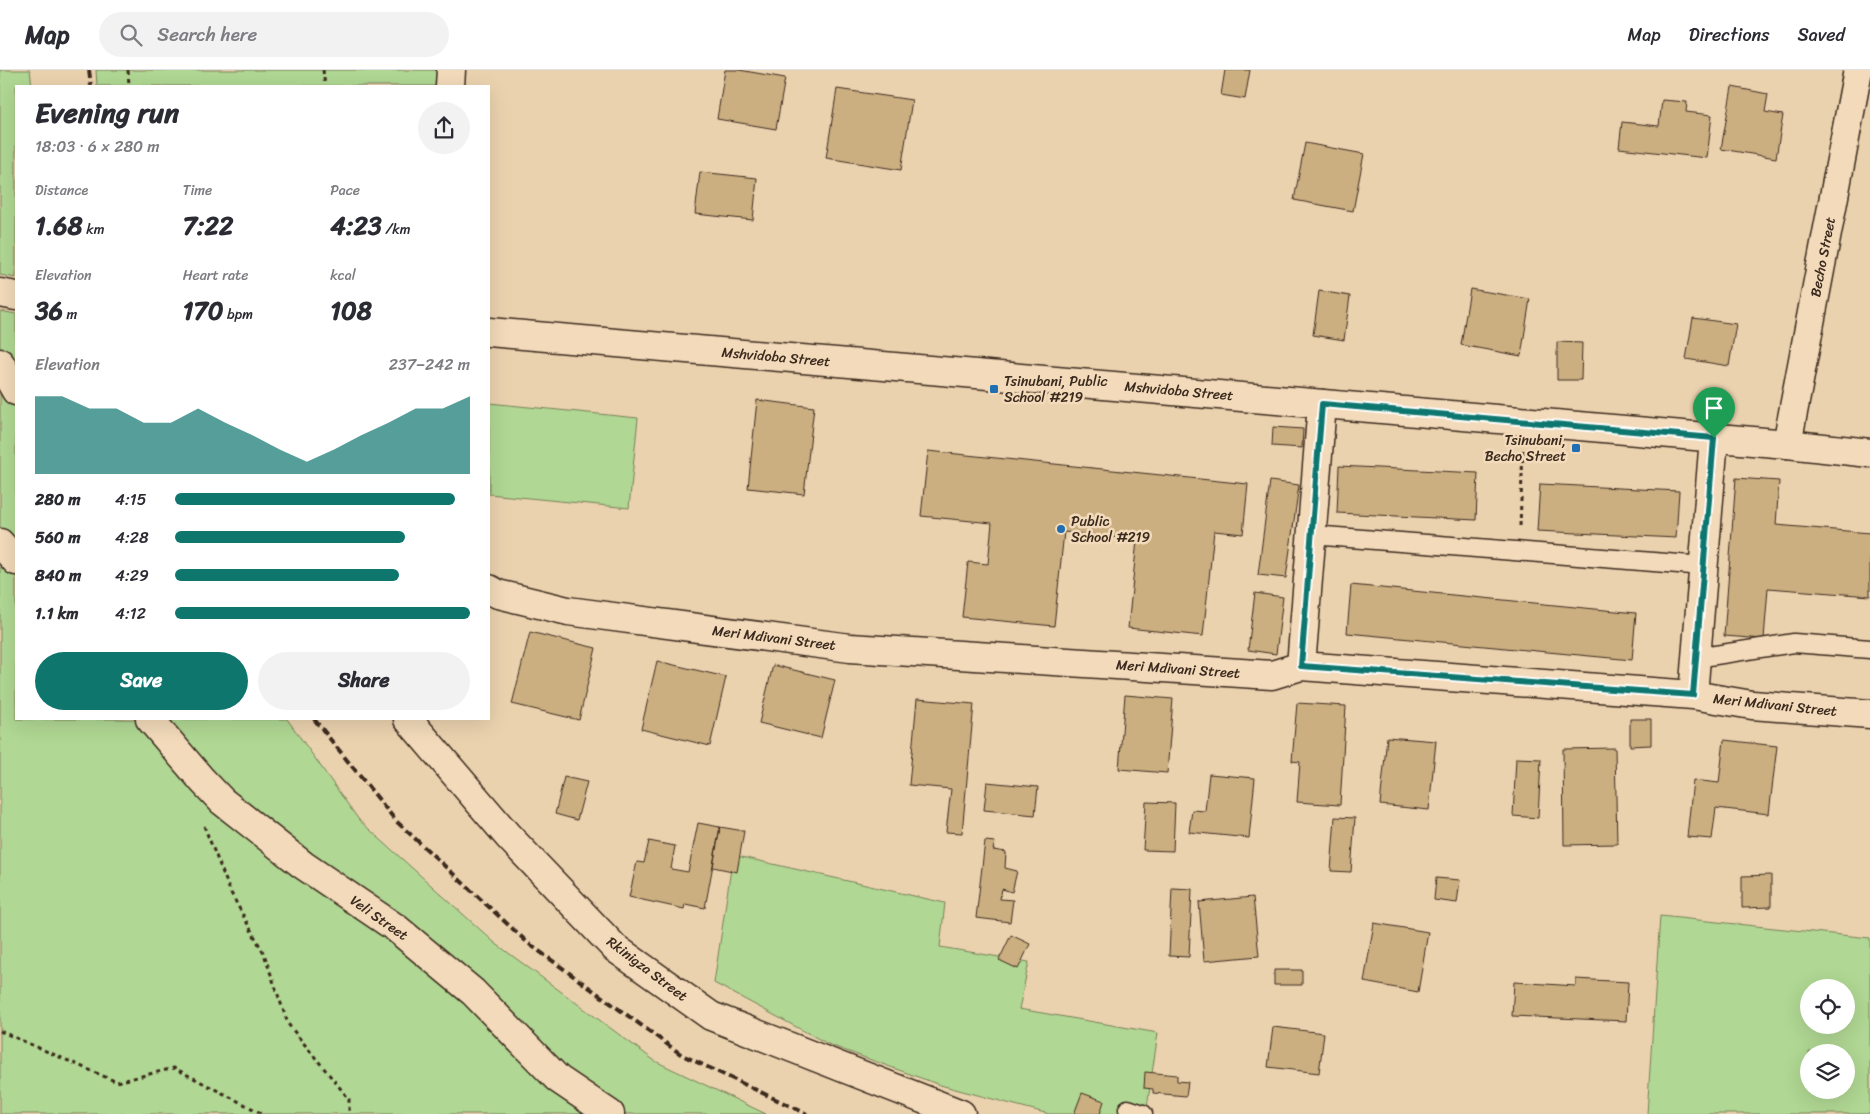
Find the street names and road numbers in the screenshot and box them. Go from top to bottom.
street label: Becho Street [1803,215,1843,299]
street label: Mshvidoba Street [721,340,831,374]
street label: Mshvidoba Street [1124,374,1234,408]
street label: Meri Mdivani Street [711,618,837,658]
street label: Meri Mdivani Street [1115,652,1241,686]
street label: Meri Mdivani Street [1712,686,1838,724]
street label: Veli Street [345,889,413,947]
street label: Rkinigza Street [601,930,693,1008]

